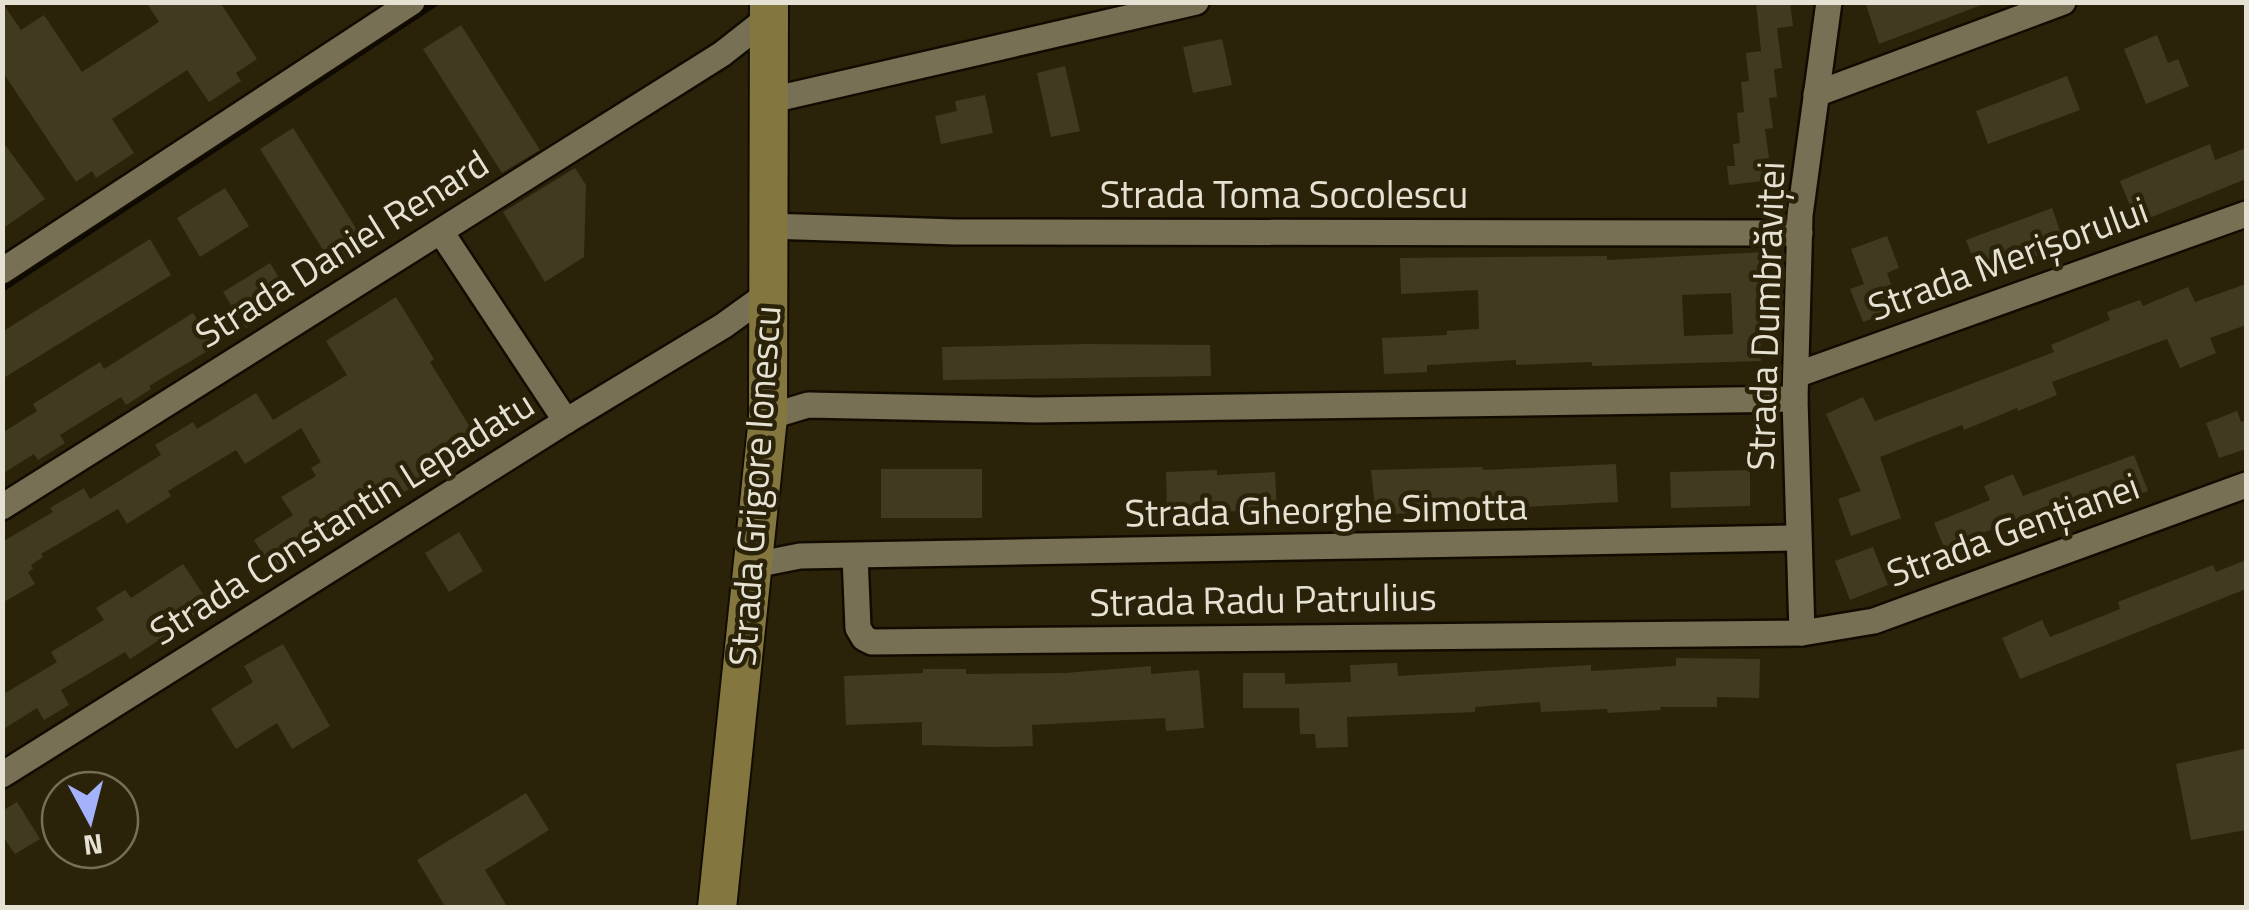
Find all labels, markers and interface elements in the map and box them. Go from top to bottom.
street label: Strada Daniel Renard [183,134,499,362]
street label: Strada Dumbrăviței [1731,160,1799,472]
street label: Strada Toma Socolescu [1100,165,1468,223]
street label: Strada Merișorului [1860,181,2156,336]
street label: Strada Grigore Ionescu [712,304,796,668]
street label: Strada Constantin Lepadatu [138,375,545,659]
street label: Strada Gențianei [1878,457,2147,602]
street label: Strada Gheorghe Simotta [1124,476,1528,542]
street label: Strada Radu Patrulius [1089,567,1437,631]
north arrow [40,770,140,870]
text: N [81,823,105,868]

